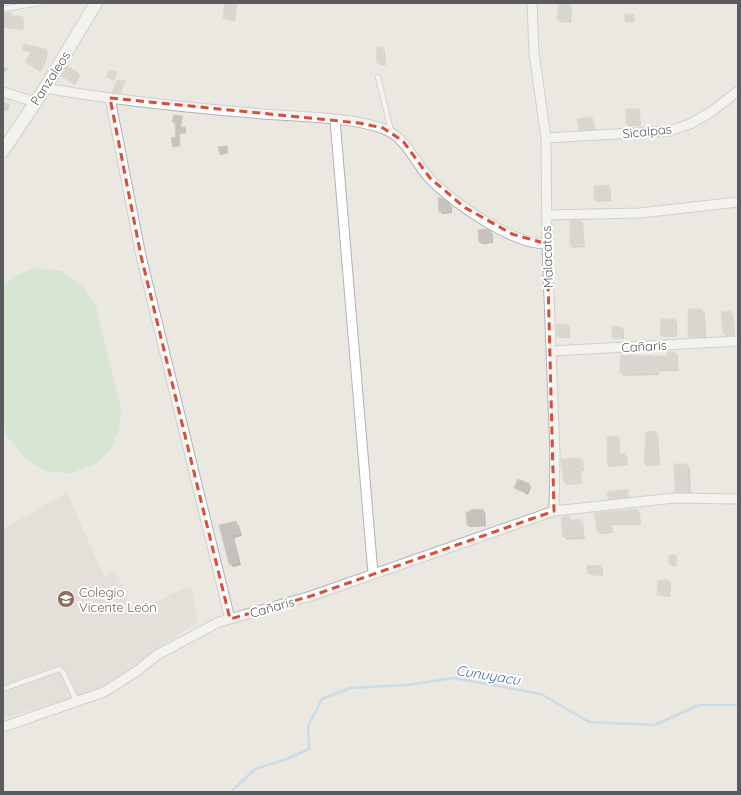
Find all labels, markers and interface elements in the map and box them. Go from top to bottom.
street label: Panzaleos [27,48,73,108]
street label: Sicalpas [622,120,672,142]
street label: Malacatos [538,226,556,288]
street label: Cañaris [621,337,667,355]
place label: Colegio Vicente León [79,584,157,615]
school or university icon: Colegio Vicente León [56,589,76,609]
street label: Cañaris [248,593,296,621]
water label: Cunuyacu [455,661,522,689]

